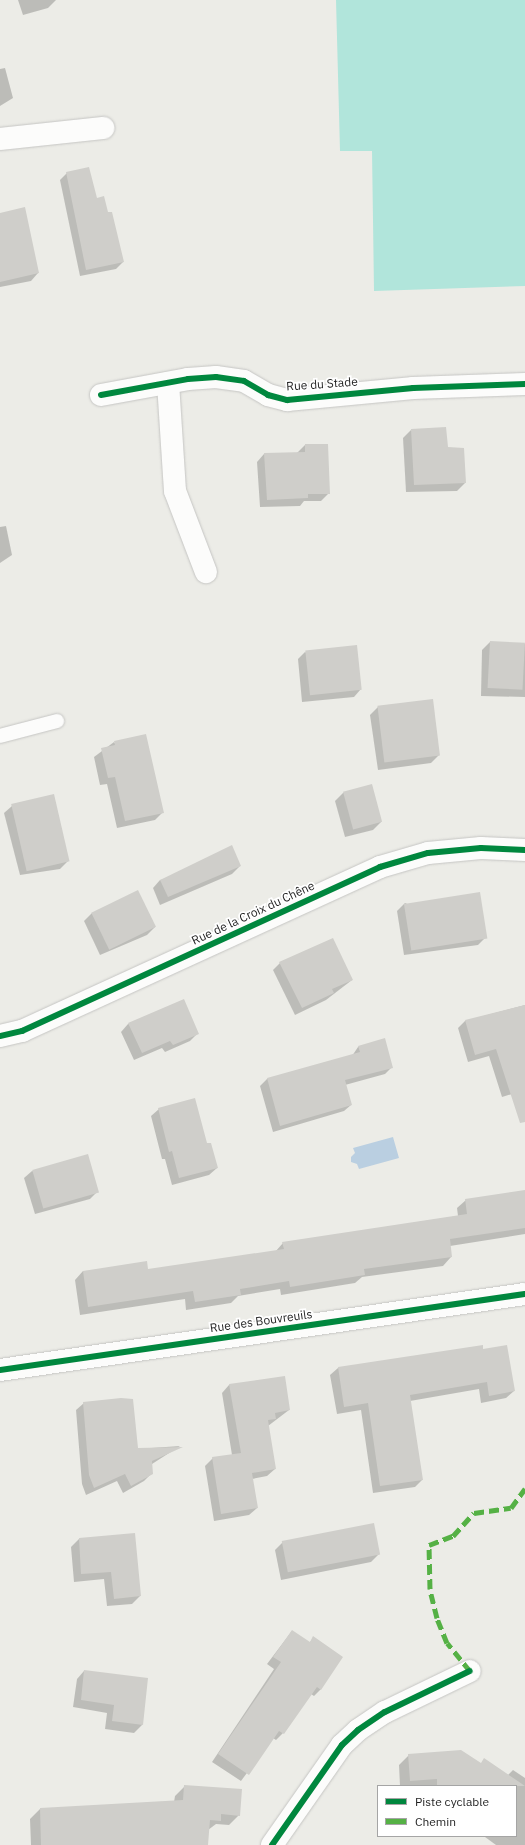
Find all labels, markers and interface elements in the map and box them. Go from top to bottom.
street label: Rue du Stade [286,374,358,394]
street label: Rue de la Croix du Chêne [189,878,317,948]
street label: Rue des Bouvreuils [209,1307,313,1335]
legend [377,1785,517,1837]
text: Piste cyclable [415,1794,489,1809]
text: Chemin [415,1814,456,1829]

